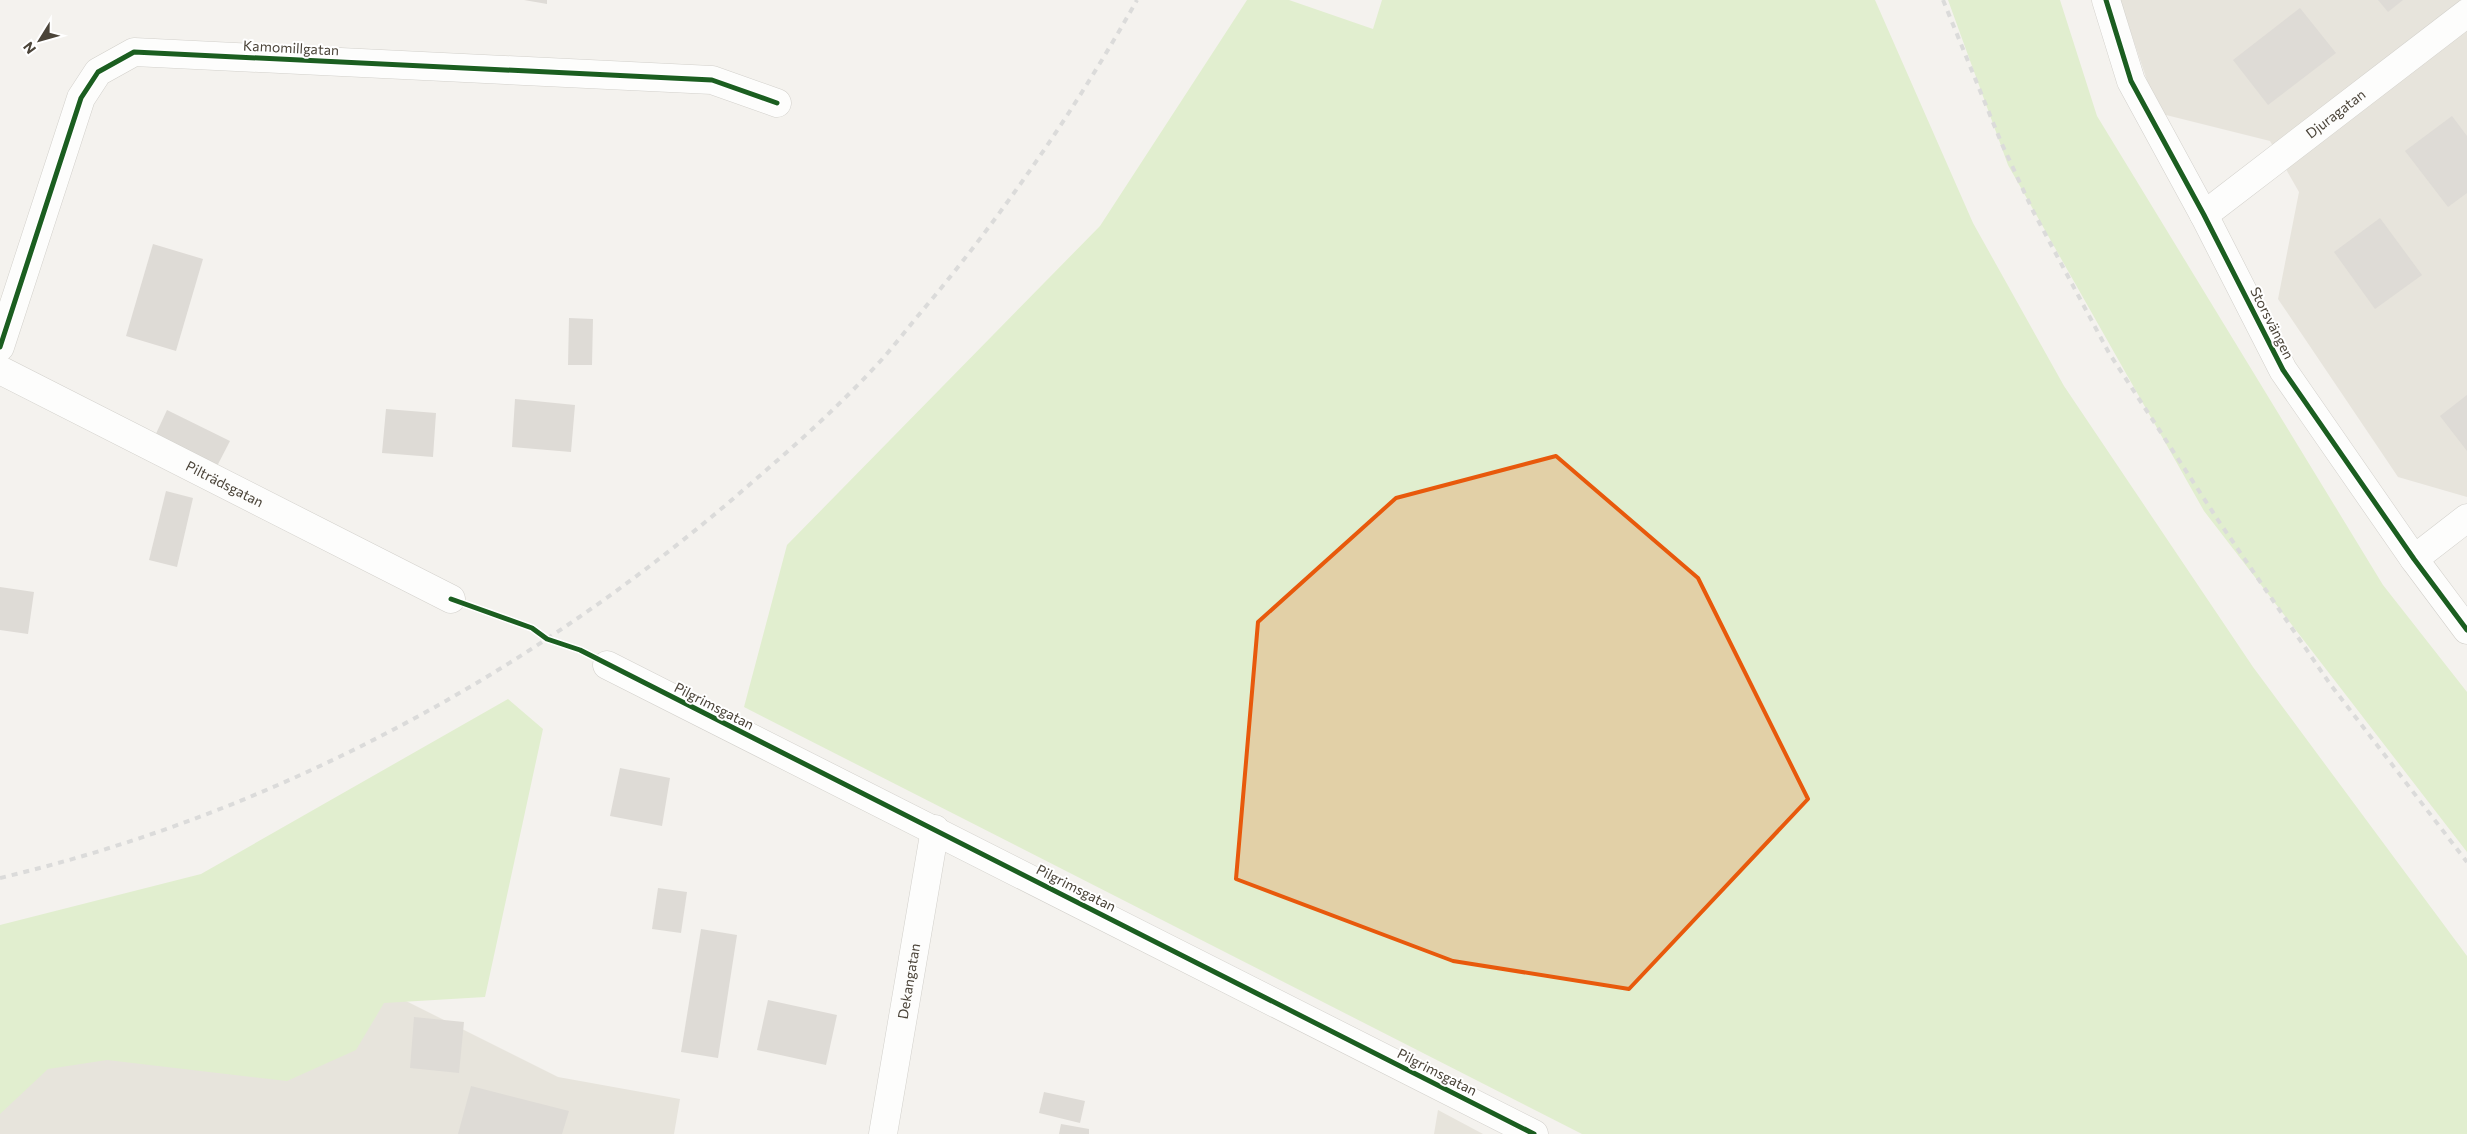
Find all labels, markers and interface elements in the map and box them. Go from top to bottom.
north arrow [15,15,65,65]
street label: Kamomillgatan [243,36,339,59]
text: N [19,39,39,57]
street label: Djuragatan [2302,85,2368,142]
street label: Storsvängen [2247,284,2298,362]
street label: Pilträdsgatan [183,457,267,510]
street label: Pilgrimsgatan [672,678,757,733]
street label: Pilgrimsgatan [1034,860,1119,915]
street label: Dekangatan [894,942,923,1020]
street label: Pilgrimsgatan [1395,1044,1480,1099]

